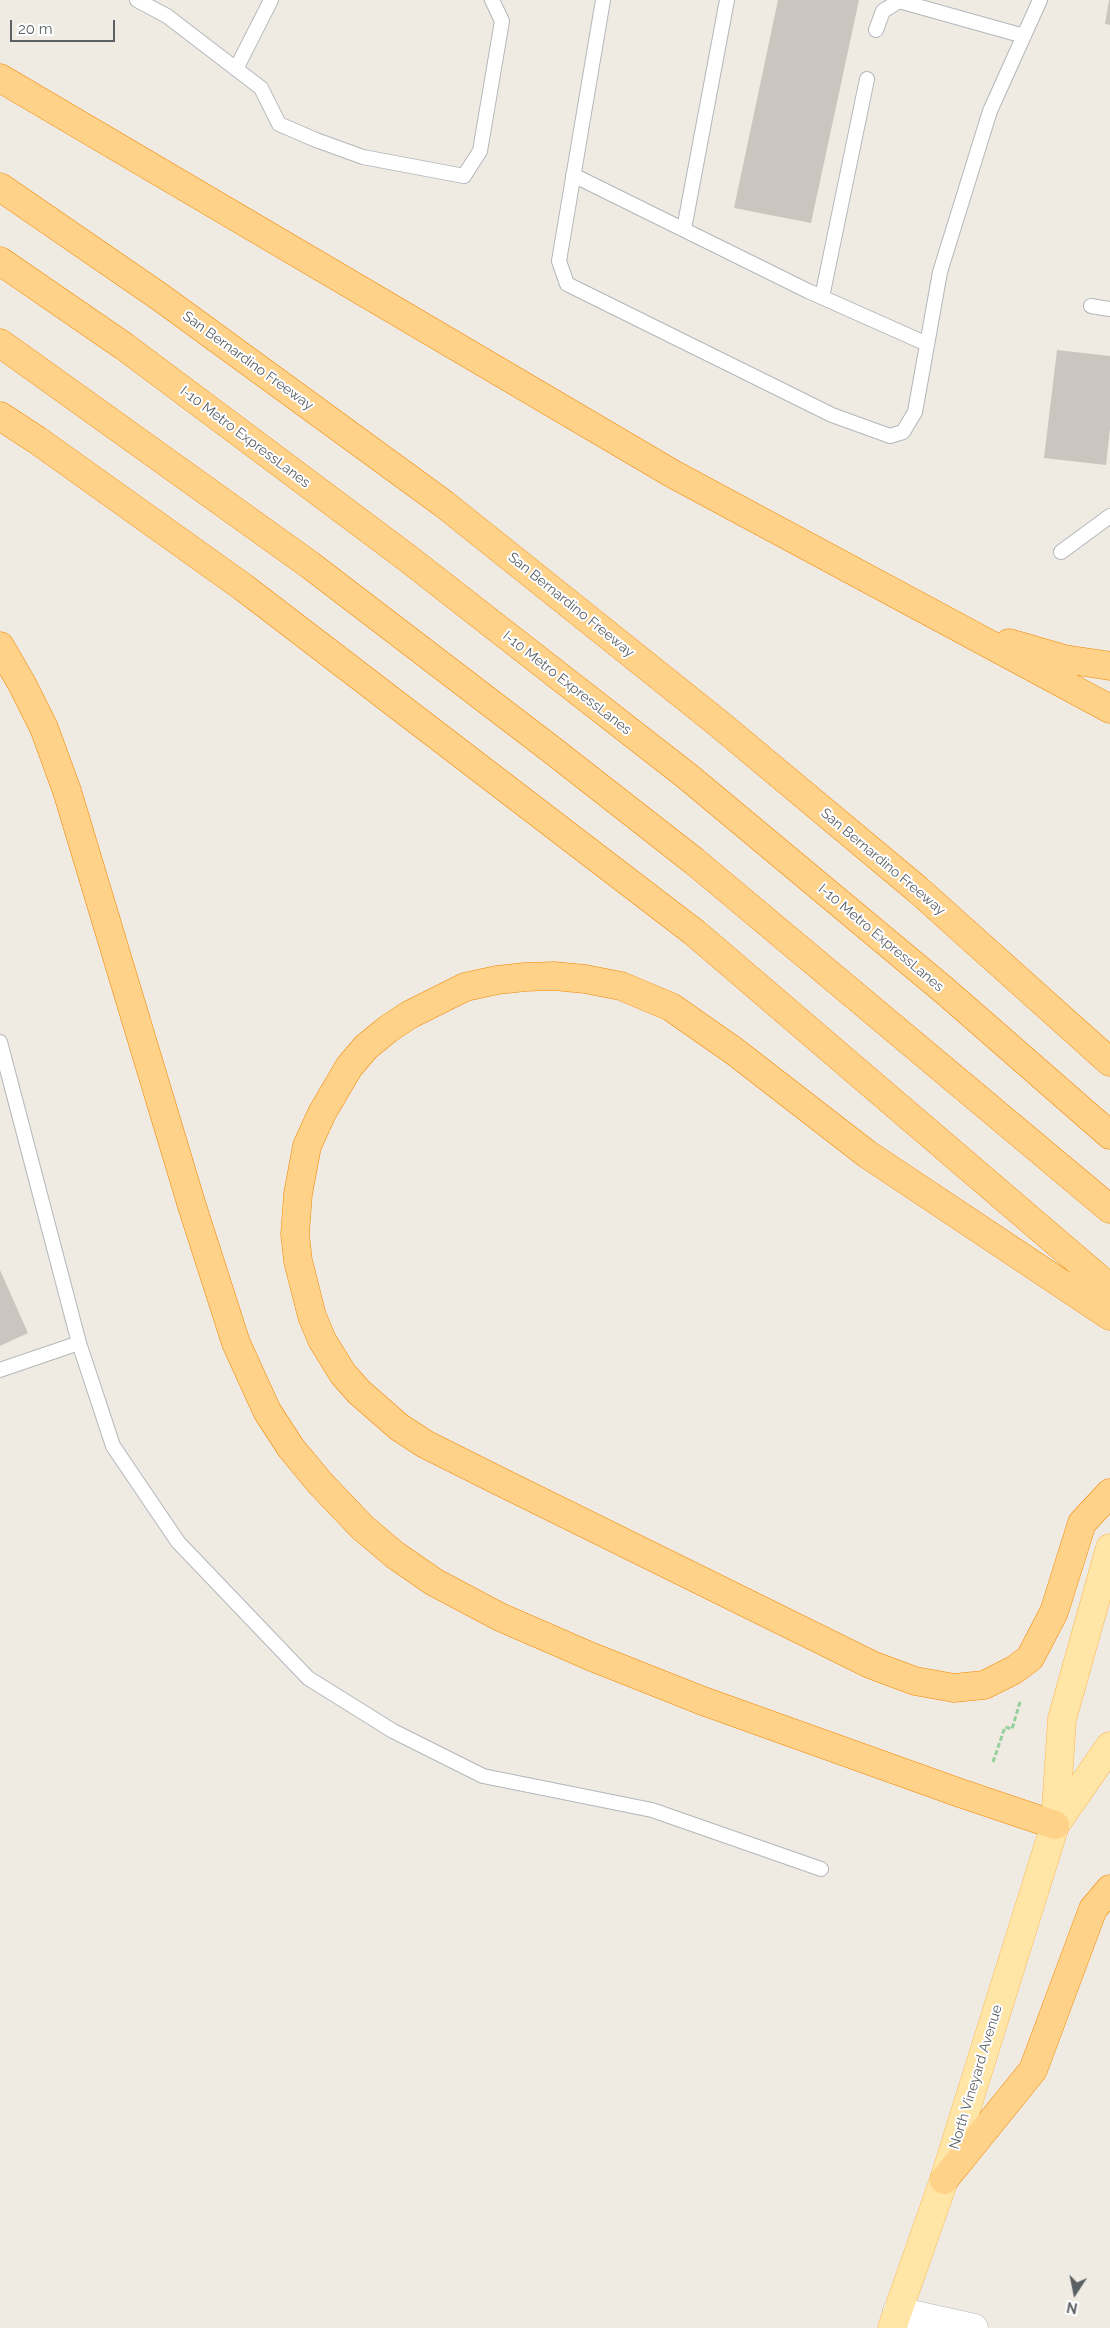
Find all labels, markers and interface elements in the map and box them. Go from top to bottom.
scale bar [12,10,118,42]
text: 20 m [18,20,53,38]
street label: San Bernardino Freeway [179,308,317,414]
street label: I-10 Metro ExpressLanes [177,383,313,491]
street label: San Bernardino Freeway [505,549,637,661]
street label: I-10 Metro ExpressLanes [499,628,635,738]
street label: San Bernardino Freeway [817,805,949,919]
street label: I-10 Metro ExpressLanes [815,881,947,995]
street label: North Vineyard Avenue [946,2003,1006,2151]
north arrow [1050,2268,1100,2318]
text: N [1065,2299,1079,2317]

